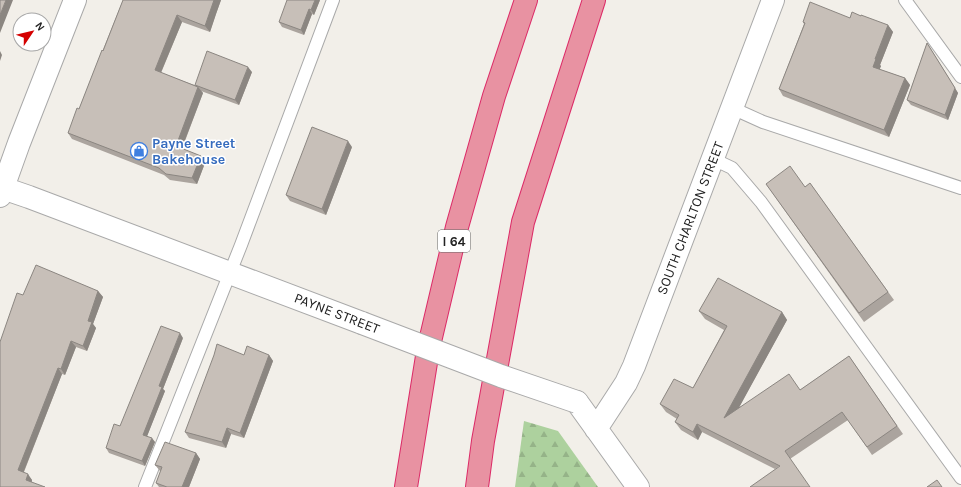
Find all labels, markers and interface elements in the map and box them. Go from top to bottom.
north arrow [12,12,52,52]
text: N [32,20,47,34]
place label: Payne Street Bakehouse [152,135,236,168]
street label: SOUTH CHARLTON STREET [653,139,728,297]
shop icon: Payne Street Bakehouse [129,141,149,161]
road number: I 64 [438,230,470,252]
street label: PAYNE STREET [292,289,382,338]

